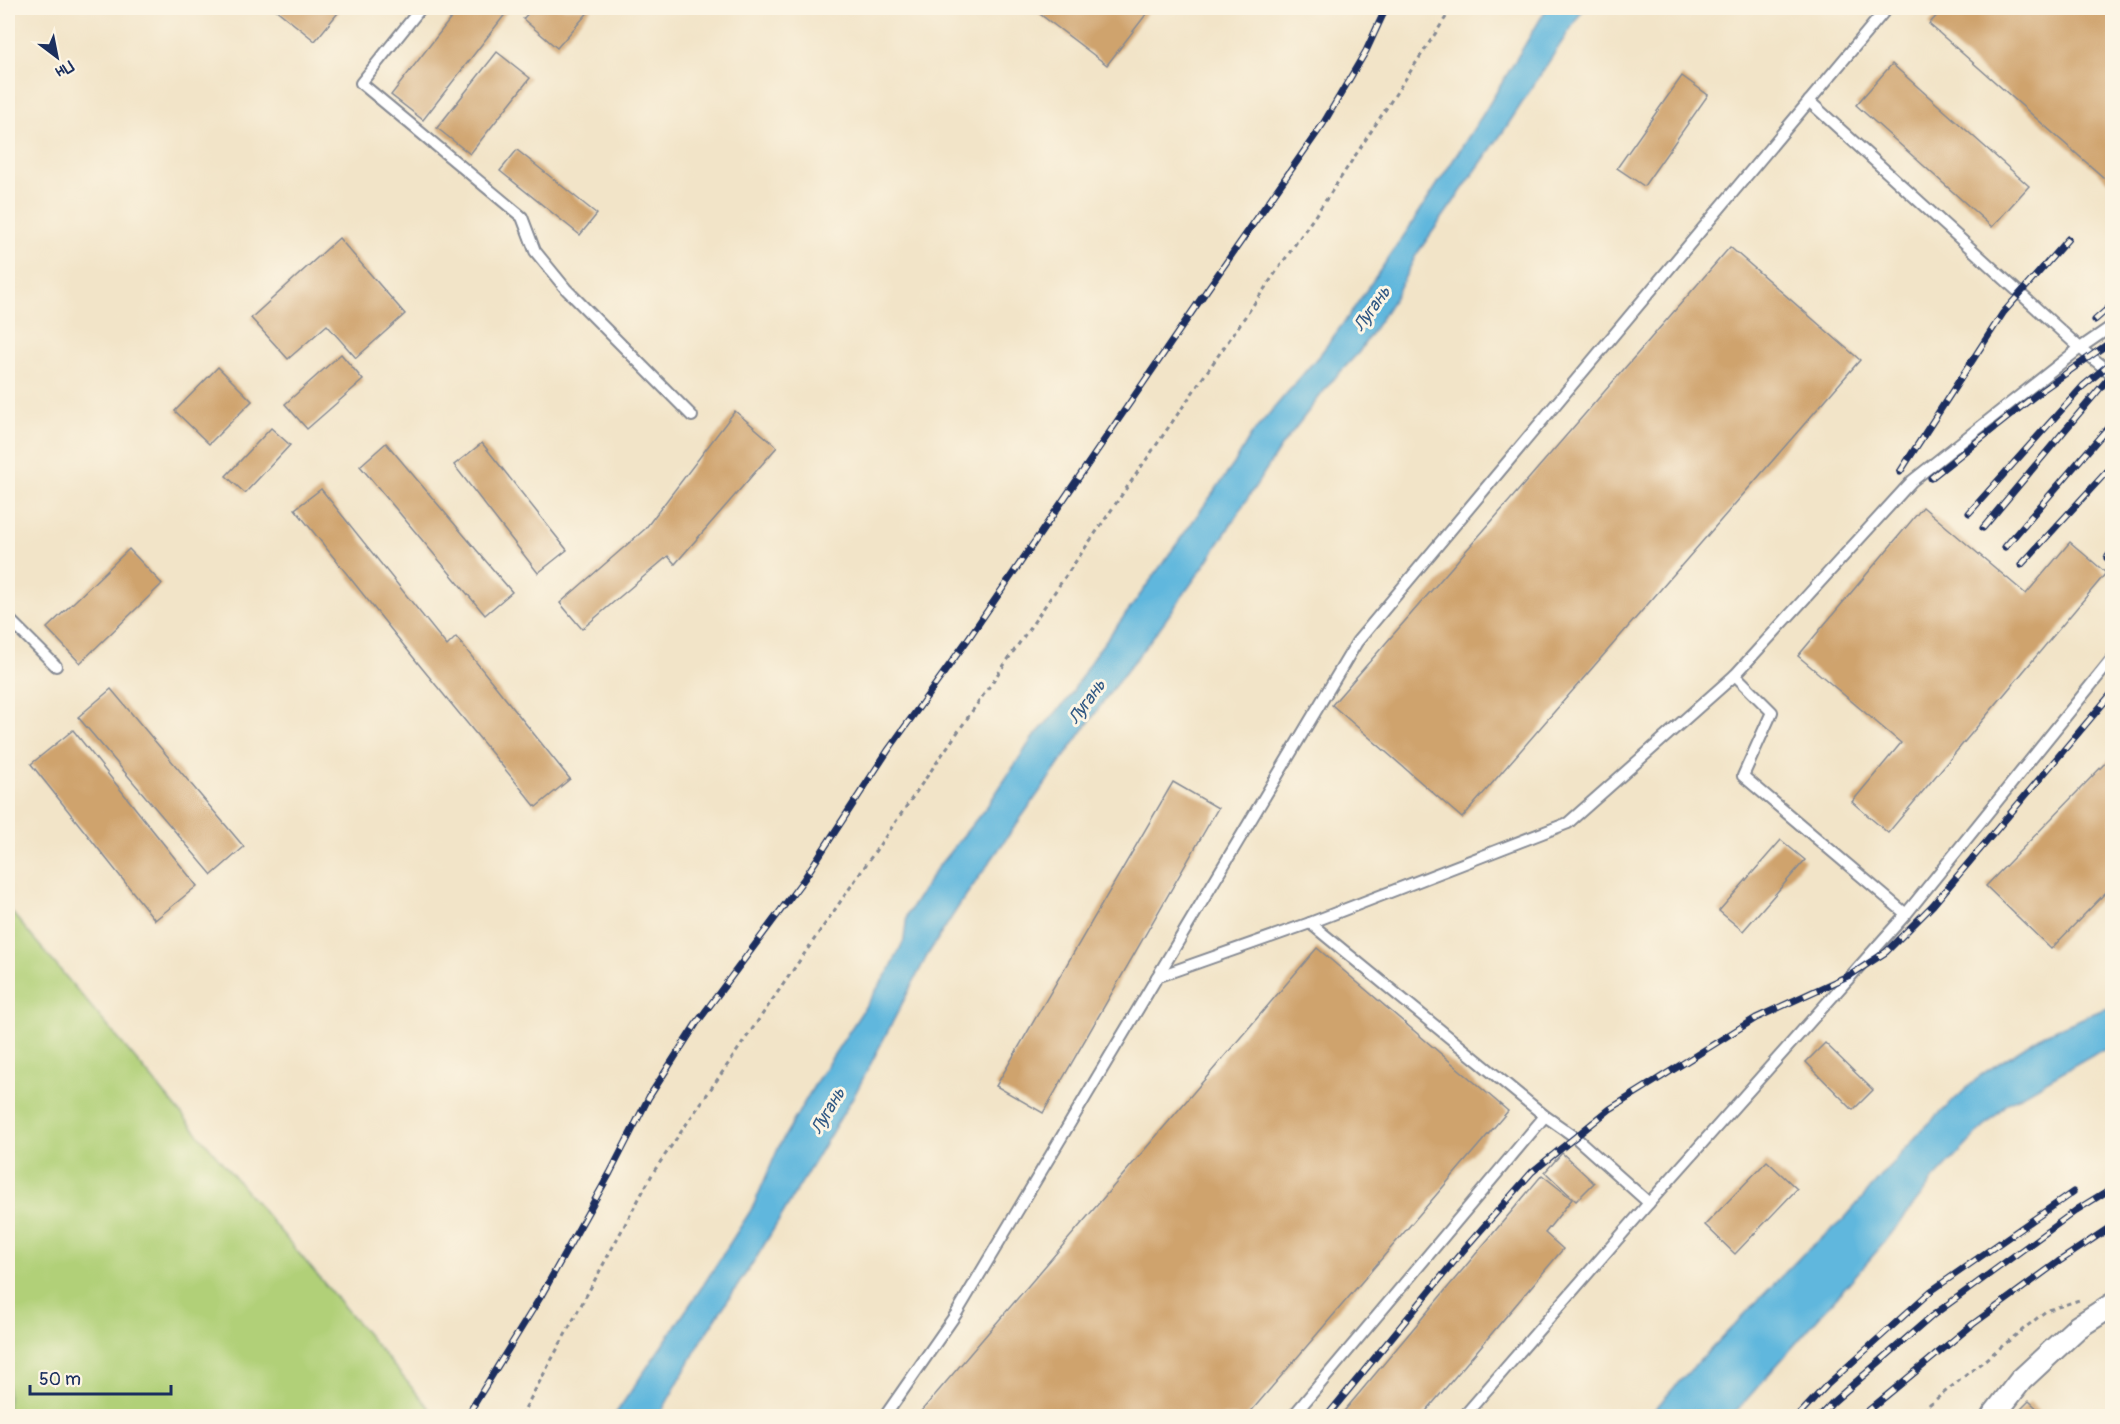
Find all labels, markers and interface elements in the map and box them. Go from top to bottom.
north arrow [27,27,87,87]
text: Пн [52,56,77,82]
water label: Лугань [1348,281,1396,336]
water label: Лугань [1063,674,1111,729]
water label: Лугань [805,1083,851,1139]
scale bar [30,1358,171,1396]
text: 50 m [39,1368,81,1391]

